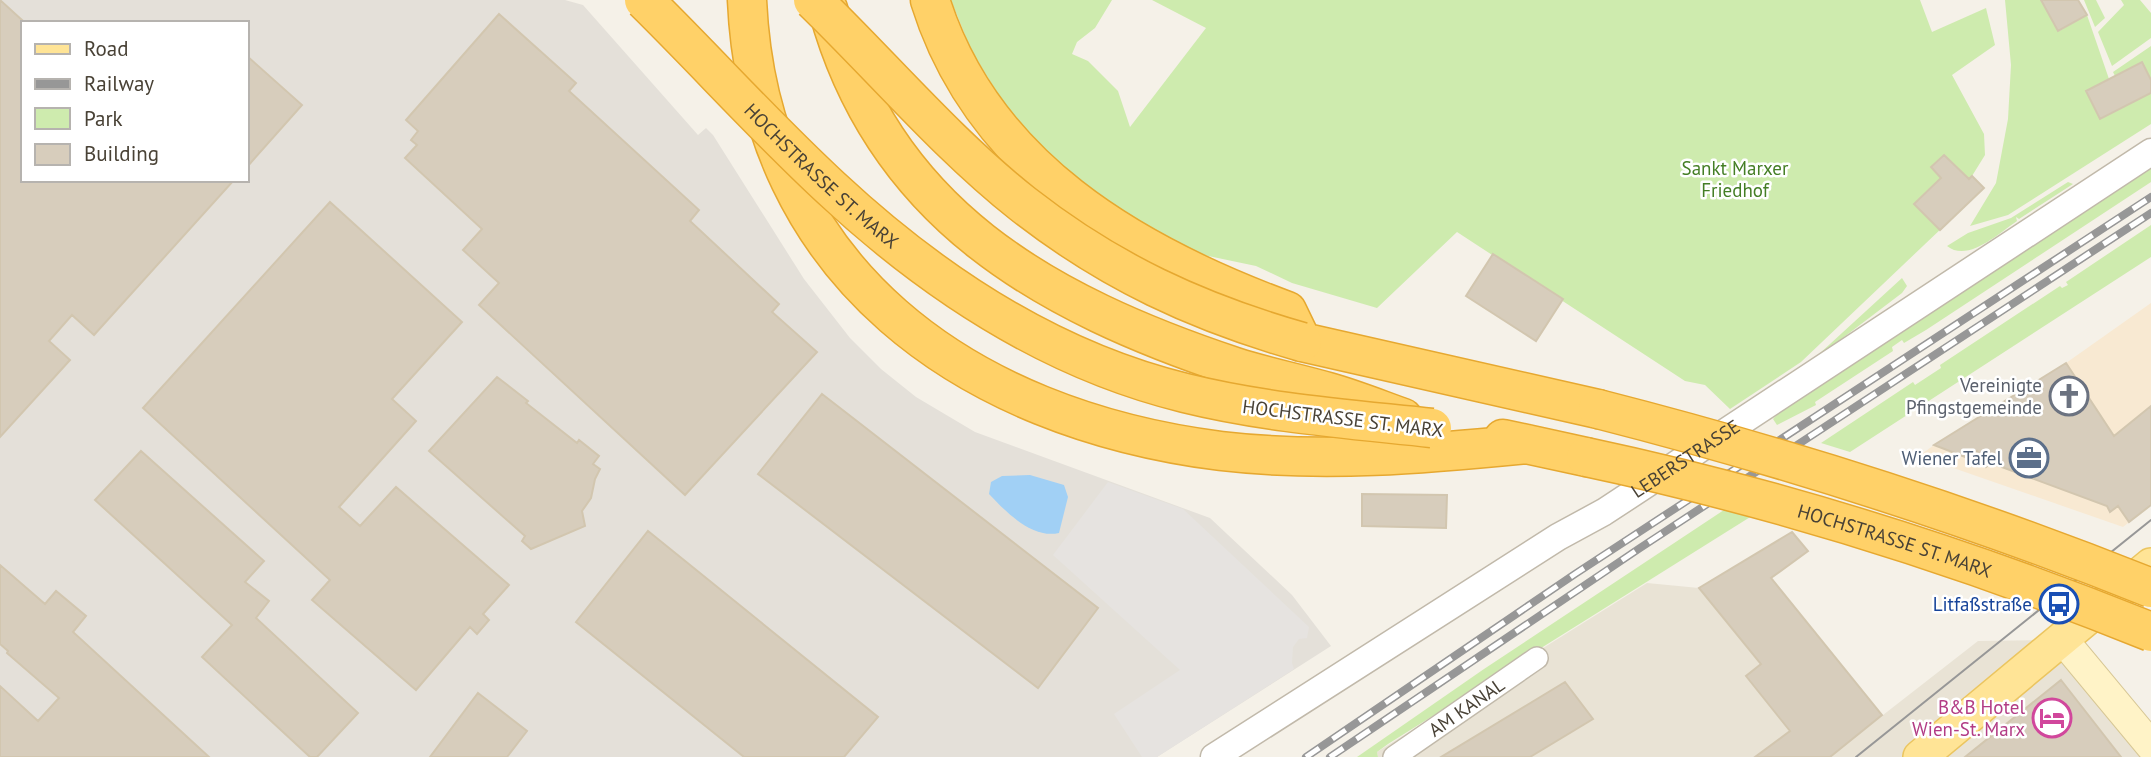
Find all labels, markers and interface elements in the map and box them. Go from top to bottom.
legend [21,21,248,182]
text: Road [84,35,128,62]
text: Railway [84,70,154,97]
street label: HOCHSTRASSE ST. MARX [739,98,904,254]
text: Park [84,105,123,132]
text: Building [84,140,159,167]
park label: Sankt Marxer Friedhof [1682,156,1789,202]
place label: Vereinigte Pfingstgemeinde [1906,373,2042,419]
church icon: Vereinigte Pfingstgemeinde [2048,375,2090,417]
street label: HOCHSTRASSE ST. MARX [1241,394,1445,442]
street label: LEBERSTRASSE [1626,414,1744,503]
office icon: Wiener Tafel [2008,437,2050,479]
place label: Wiener Tafel [1902,446,2002,470]
street label: HOCHSTRASSE ST. MARX [1795,498,1995,583]
bus stop icon: Litfaßstraße [2038,583,2080,625]
place label: Litfaßstraße [1933,592,2032,616]
street label: AM KANAL [1424,672,1509,742]
place label: B&B Hotel Wien-St. Marx [1912,695,2025,741]
hotel icon: B&B Hotel Wien-St. Marx [2031,697,2073,739]

